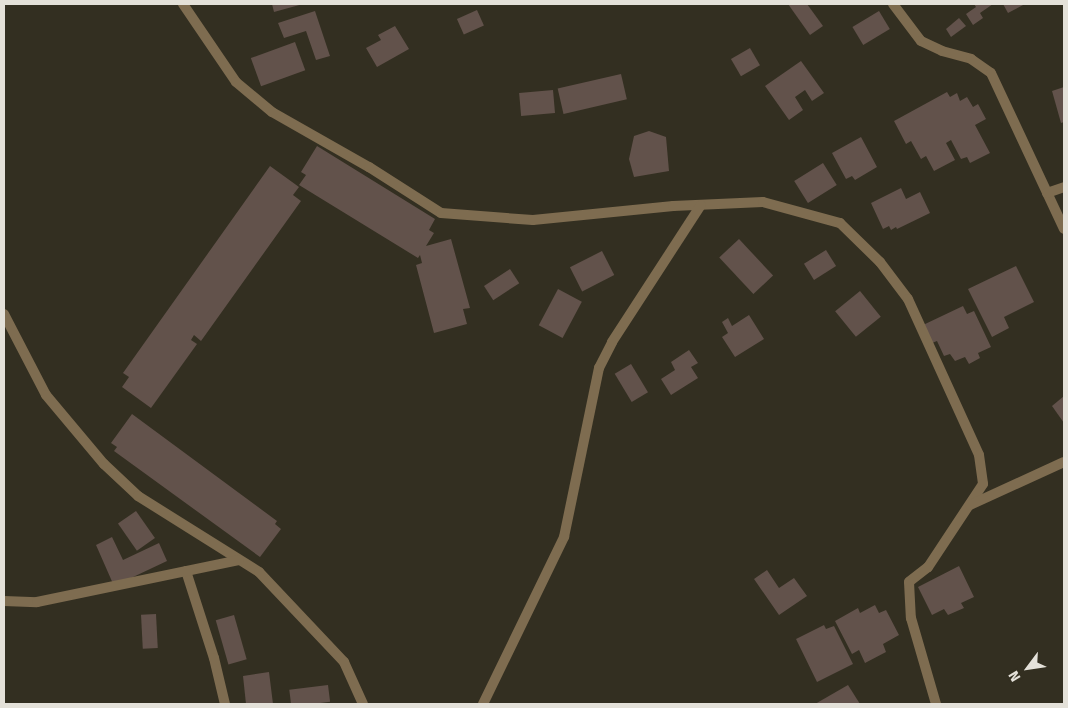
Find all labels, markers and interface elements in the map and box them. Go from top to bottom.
north arrow [1003,643,1053,693]
text: N [1005,668,1024,684]

